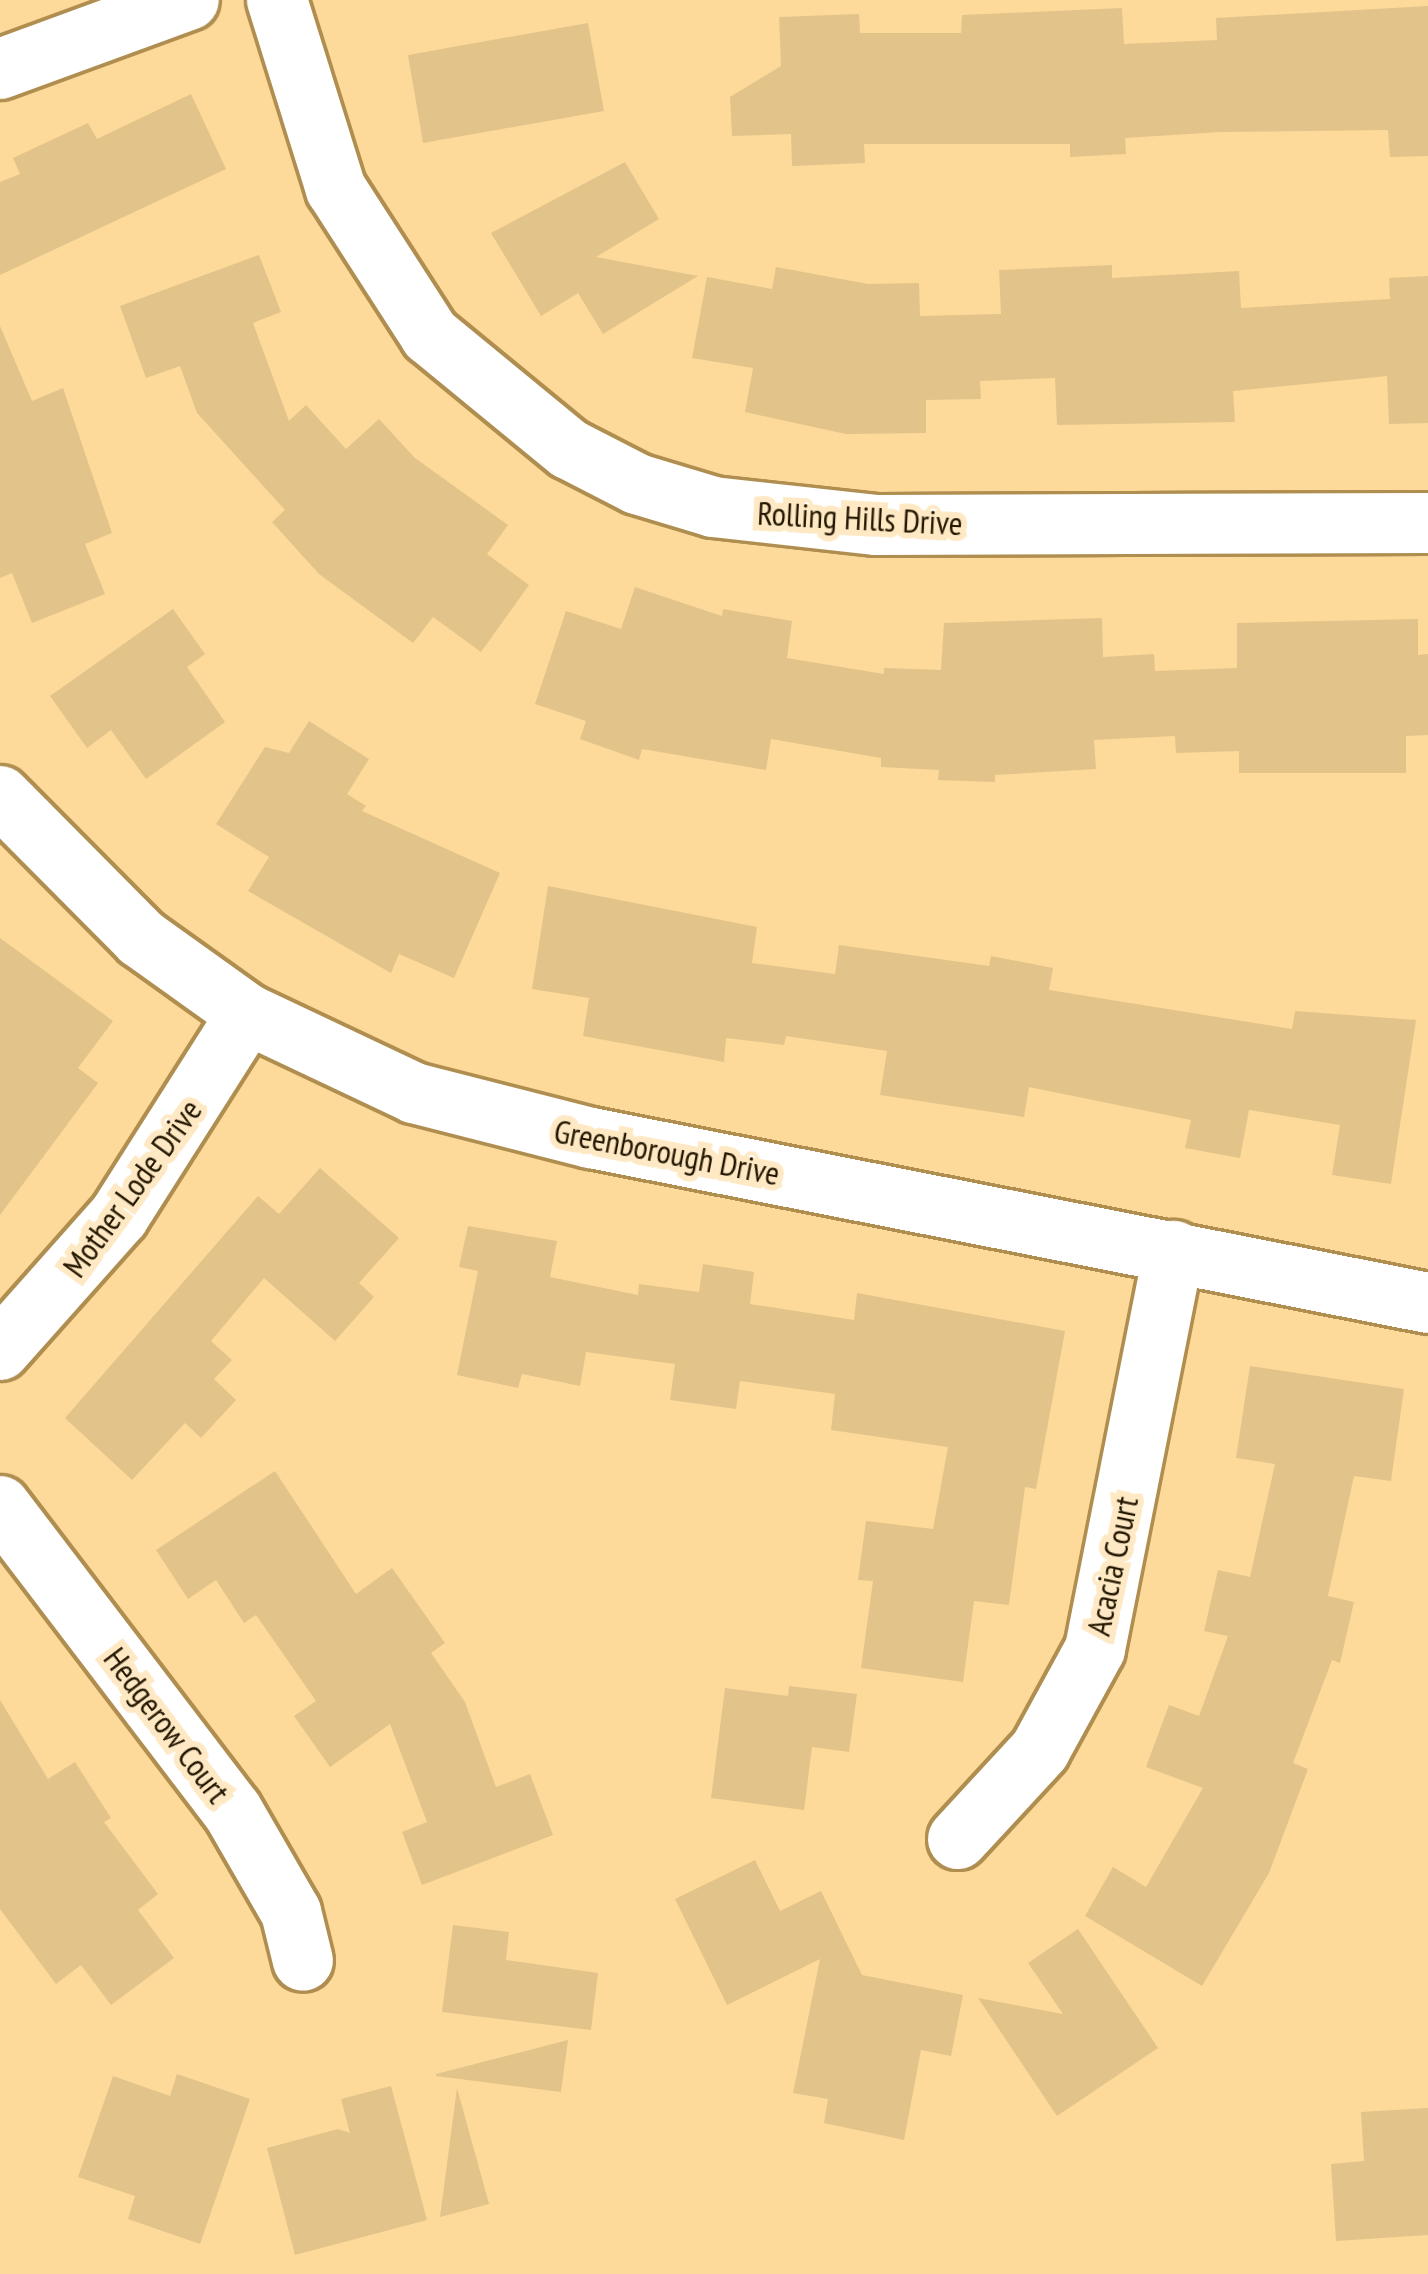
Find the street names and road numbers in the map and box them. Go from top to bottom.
street label: Rolling Hills Drive [756,493,964,543]
street label: Mother Lode Drive [54,1091,210,1285]
street label: Greenborough Drive [551,1111,783,1193]
street label: Acacia Court [1078,1493,1146,1639]
street label: Hedgerow Court [96,1639,238,1811]

